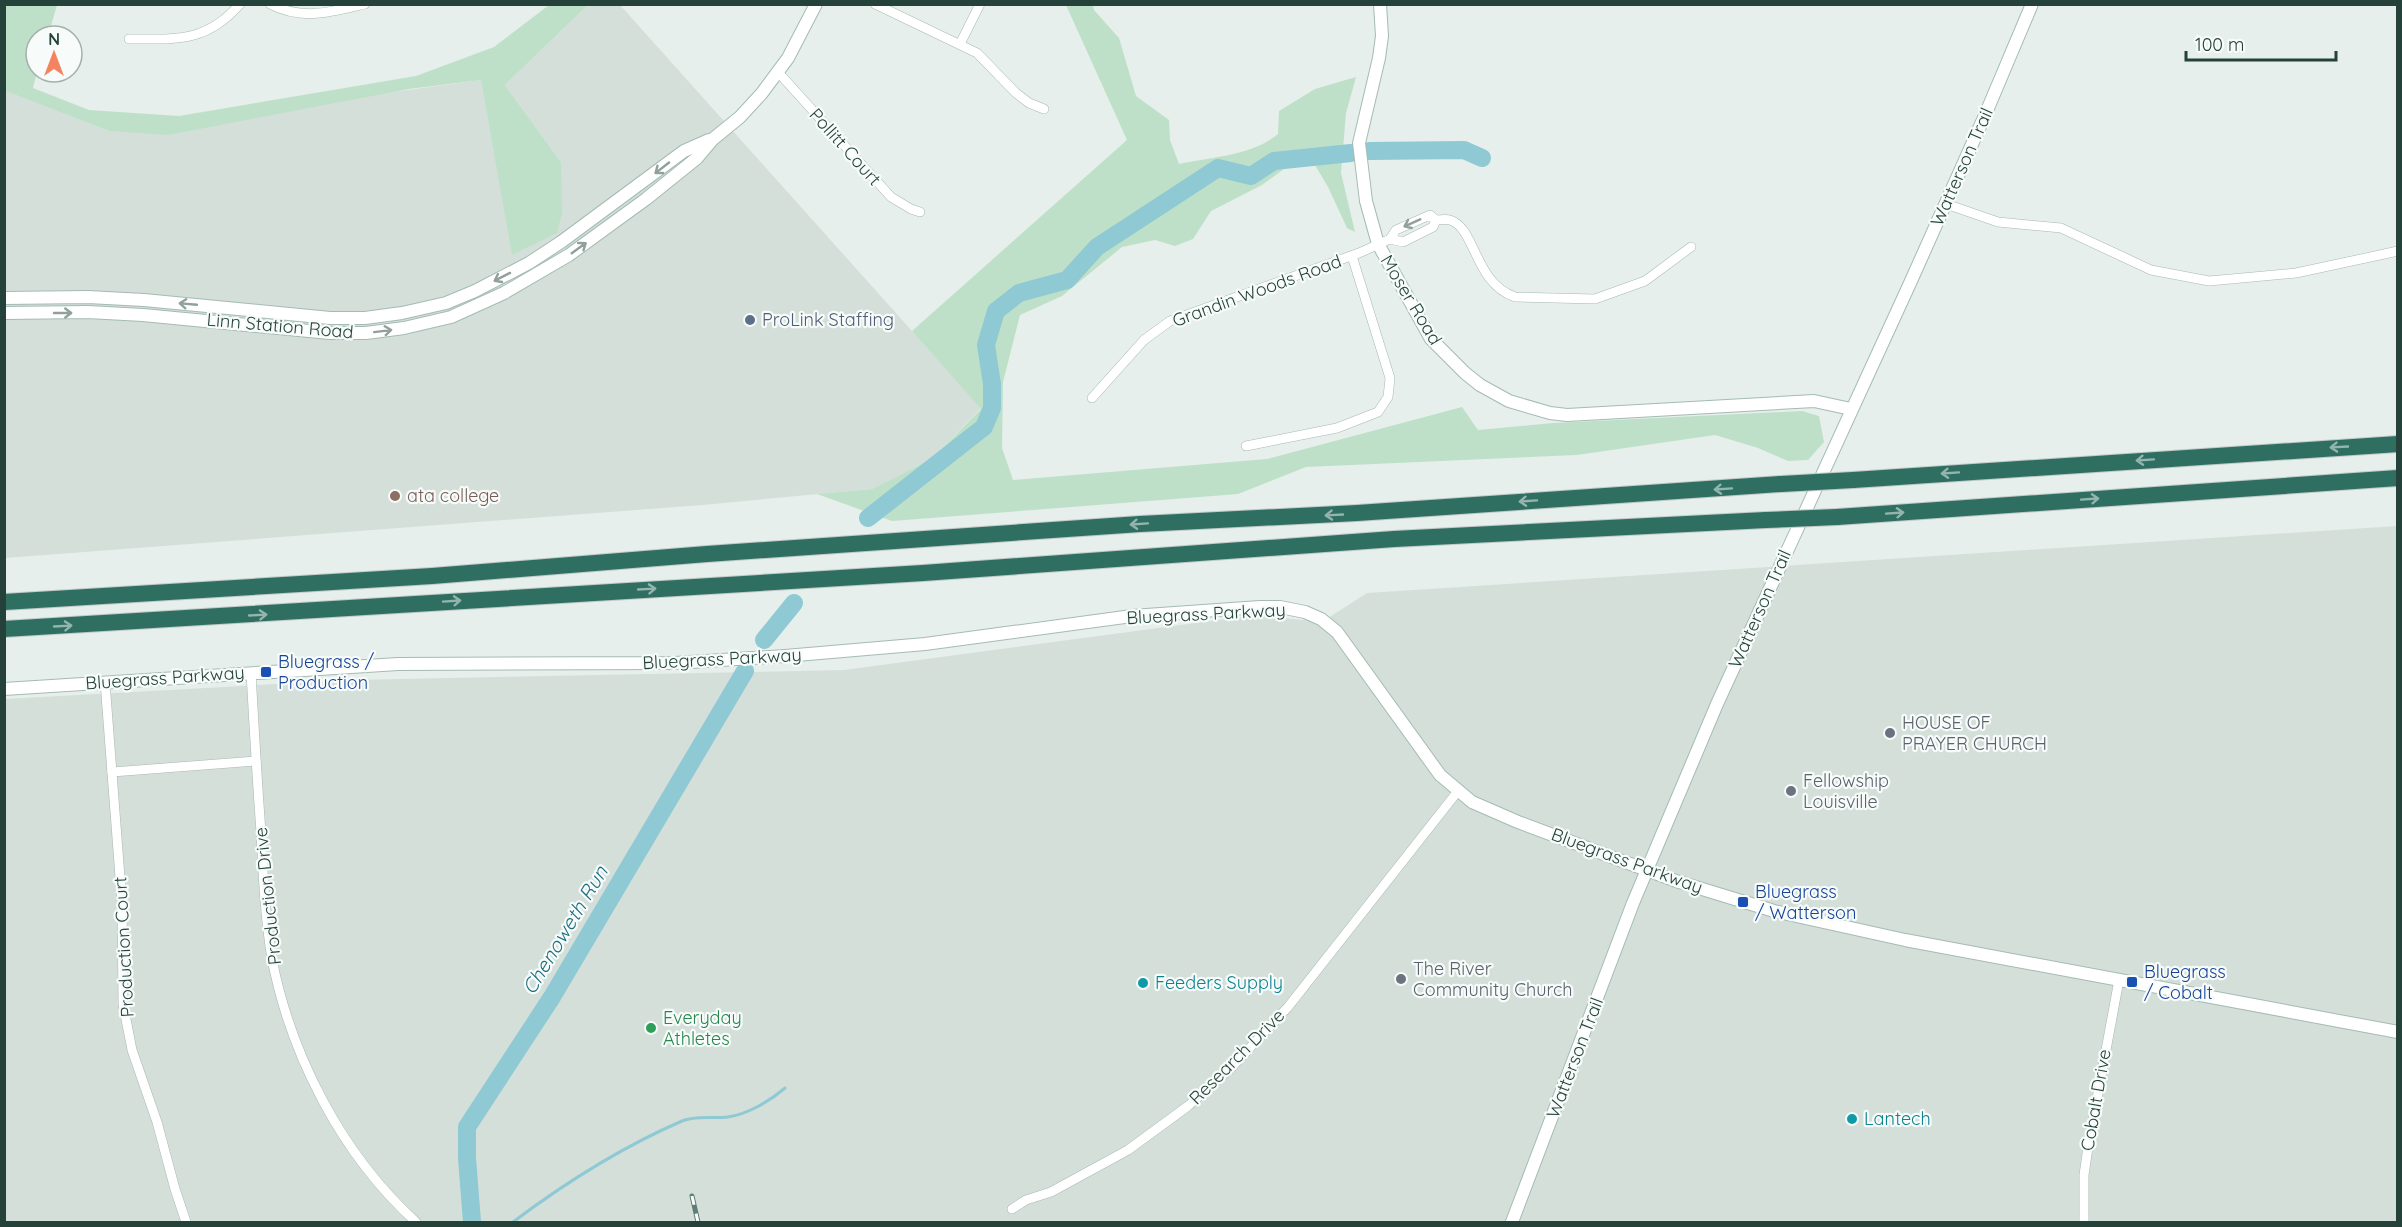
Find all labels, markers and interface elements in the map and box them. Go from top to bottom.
north arrow [24,24,84,84]
scale bar [2186,24,2336,62]
text: N [48,29,60,49]
text: 100 m [2195,33,2244,56]
street label: Pollitt Court [805,103,886,190]
street label: Watterson Trail [1925,104,1998,230]
one-way arrow [655,161,671,174]
one-way arrow [1403,218,1421,230]
one-way arrow [571,241,587,254]
street label: Grandin Woods Road [1169,249,1345,332]
street label: Moser Road [1376,251,1447,349]
one-way arrow [493,272,511,284]
one-way arrow [179,298,199,309]
one-way arrow [52,307,72,319]
street label: Linn Station Road [206,308,354,343]
place label: ProLink Staffing [762,308,894,331]
marker: ProLink Staffing [743,313,757,327]
one-way arrow [372,325,392,336]
one-way arrow [2330,442,2350,453]
one-way arrow [2135,454,2155,465]
one-way arrow [1940,468,1960,479]
one-way arrow [1714,483,1733,494]
place label: ata college [407,484,499,507]
marker: ata college [388,489,402,503]
one-way arrow [2079,493,2099,504]
one-way arrow [1519,496,1539,507]
one-way arrow [1885,507,1905,518]
one-way arrow [1324,509,1344,520]
one-way arrow [1130,519,1150,530]
street label: Watterson Trail [1723,546,1796,672]
one-way arrow [636,584,656,595]
one-way arrow [442,596,462,607]
street label: Bluegrass Parkway [1126,598,1286,629]
one-way arrow [247,609,267,620]
one-way arrow [52,621,72,632]
street label: Bluegrass Parkway [642,643,802,674]
place label: Bluegrass / Production [278,650,375,694]
street label: Bluegrass Parkway [85,660,245,695]
marker: Bluegrass / Production [259,665,273,679]
place label: HOUSE OF PRAYER CHURCH [1902,711,2047,755]
marker: HOUSE OF PRAYER CHURCH [1883,726,1897,740]
place label: Fellowship Louisville [1803,769,1889,813]
marker: Fellowship Louisville [1784,784,1798,798]
street label: Bluegrass Parkway [1548,822,1706,899]
street label: Production Drive [249,826,286,966]
water label: Chenoweth Run [516,861,613,999]
street label: Production Court [108,876,139,1018]
place label: Bluegrass / Watterson [1755,880,1856,924]
marker: Bluegrass / Watterson [1736,895,1750,909]
place label: The River Community Church [1413,957,1573,1001]
place label: Bluegrass / Cobalt [2144,960,2226,1004]
place label: Feeders Supply [1155,971,1283,994]
marker: The River Community Church [1394,972,1408,986]
marker: Bluegrass / Cobalt [2125,975,2139,989]
marker: Feeders Supply [1136,976,1150,990]
street label: Watterson Trail [1541,994,1608,1121]
street label: Research Drive [1184,1004,1289,1109]
place label: Everyday Athletes [663,1006,742,1050]
marker: Everyday Athletes [644,1021,658,1035]
street label: Cobalt Drive [2075,1047,2116,1153]
place label: Lantech [1864,1107,1931,1130]
marker: Lantech [1845,1112,1859,1126]

